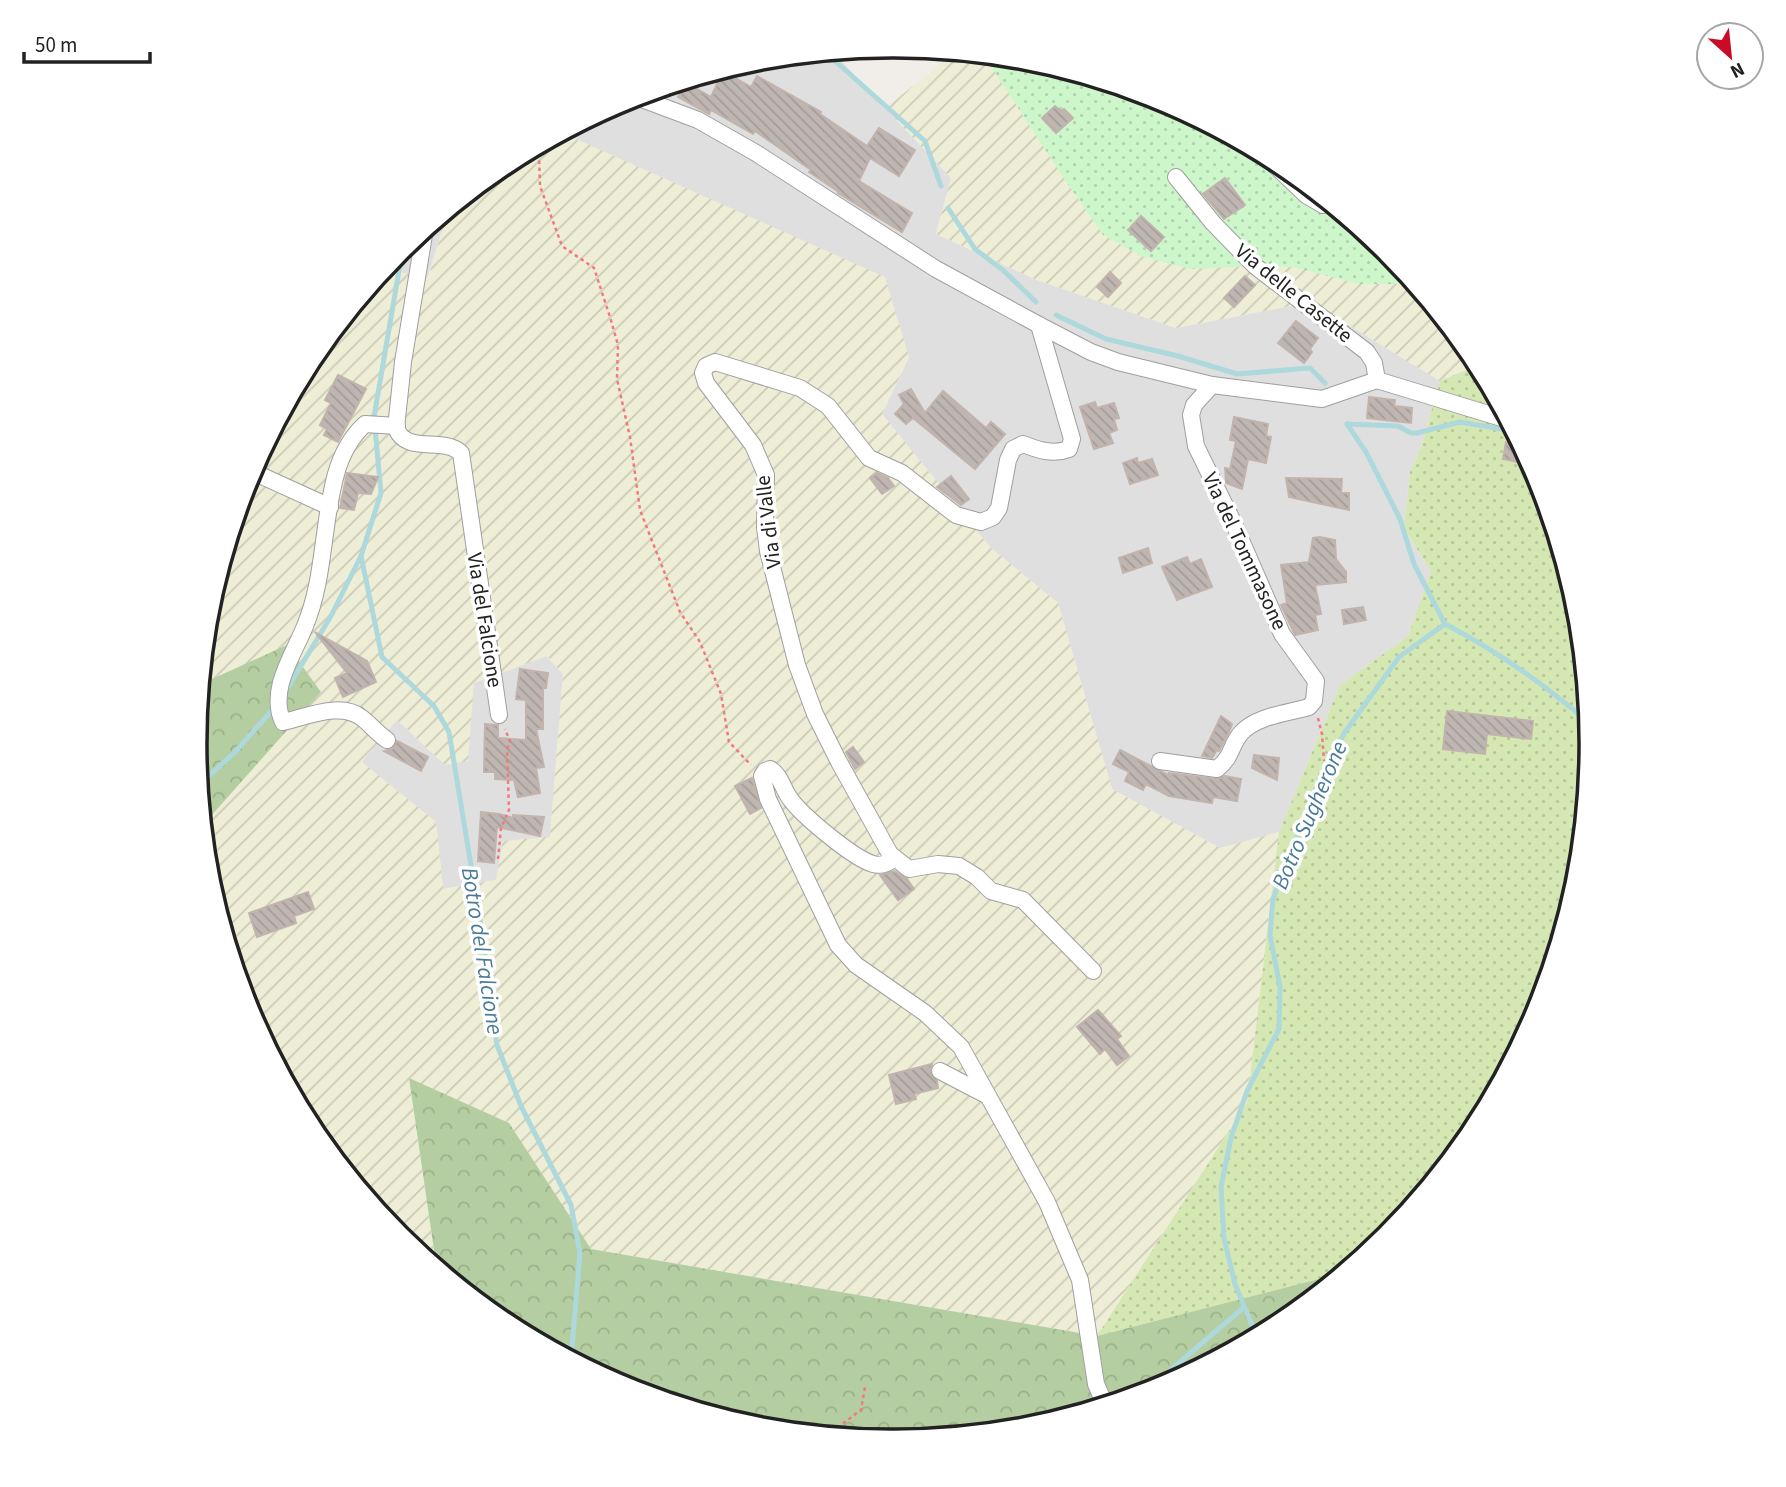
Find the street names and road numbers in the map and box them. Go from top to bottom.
street label: Via delle Casette [1229,236,1359,350]
street label: Via del Tommasone [1195,467,1295,635]
street label: Via di Valle [747,474,789,570]
street label: Via del Falcione [460,550,510,690]

